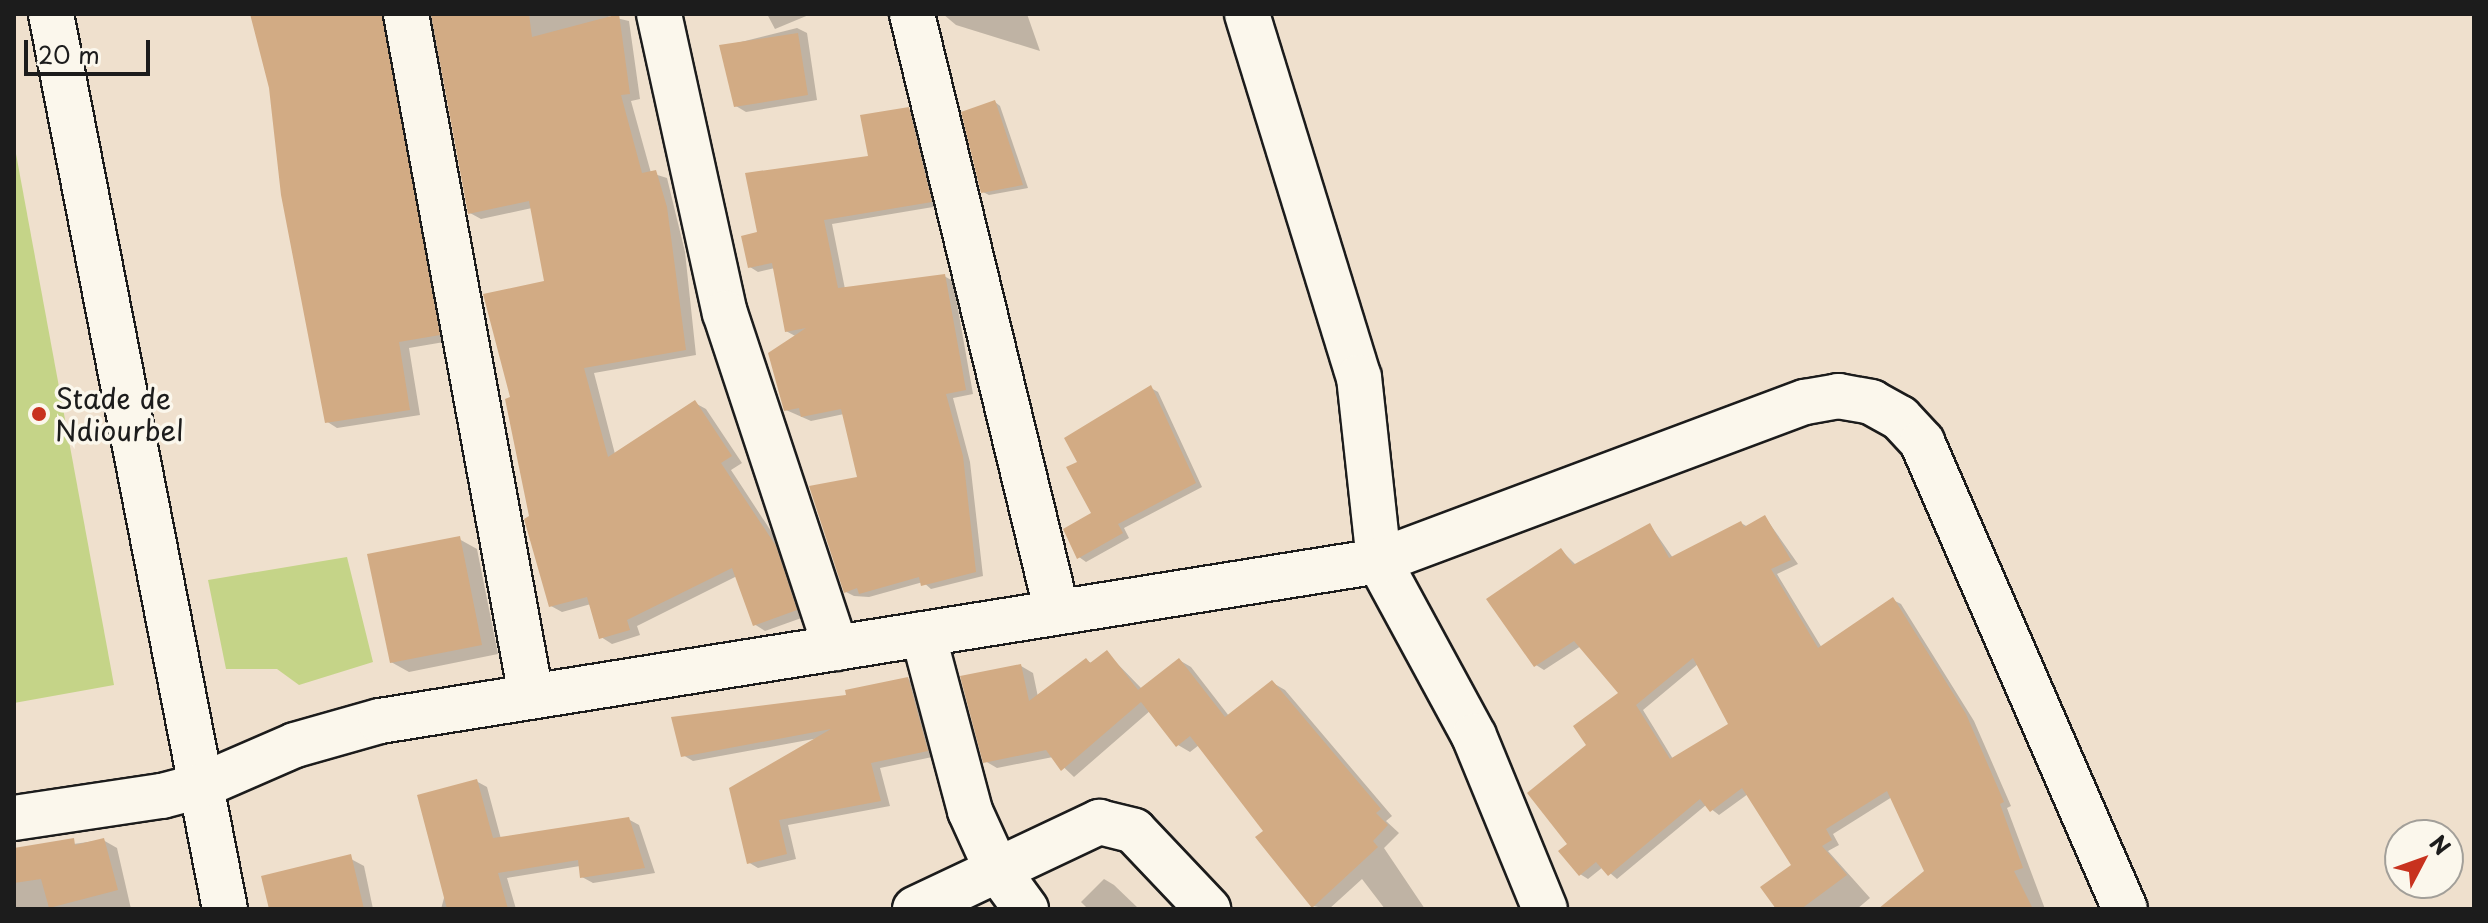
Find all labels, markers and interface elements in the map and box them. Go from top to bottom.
scale bar [28,24,154,74]
text: 20 m [38,36,100,72]
place label: Stade de Ndiourbel [55,381,184,447]
marker: Stade de Ndiourbel [30,405,48,423]
north arrow [2384,819,2464,899]
text: N [2423,827,2459,862]

